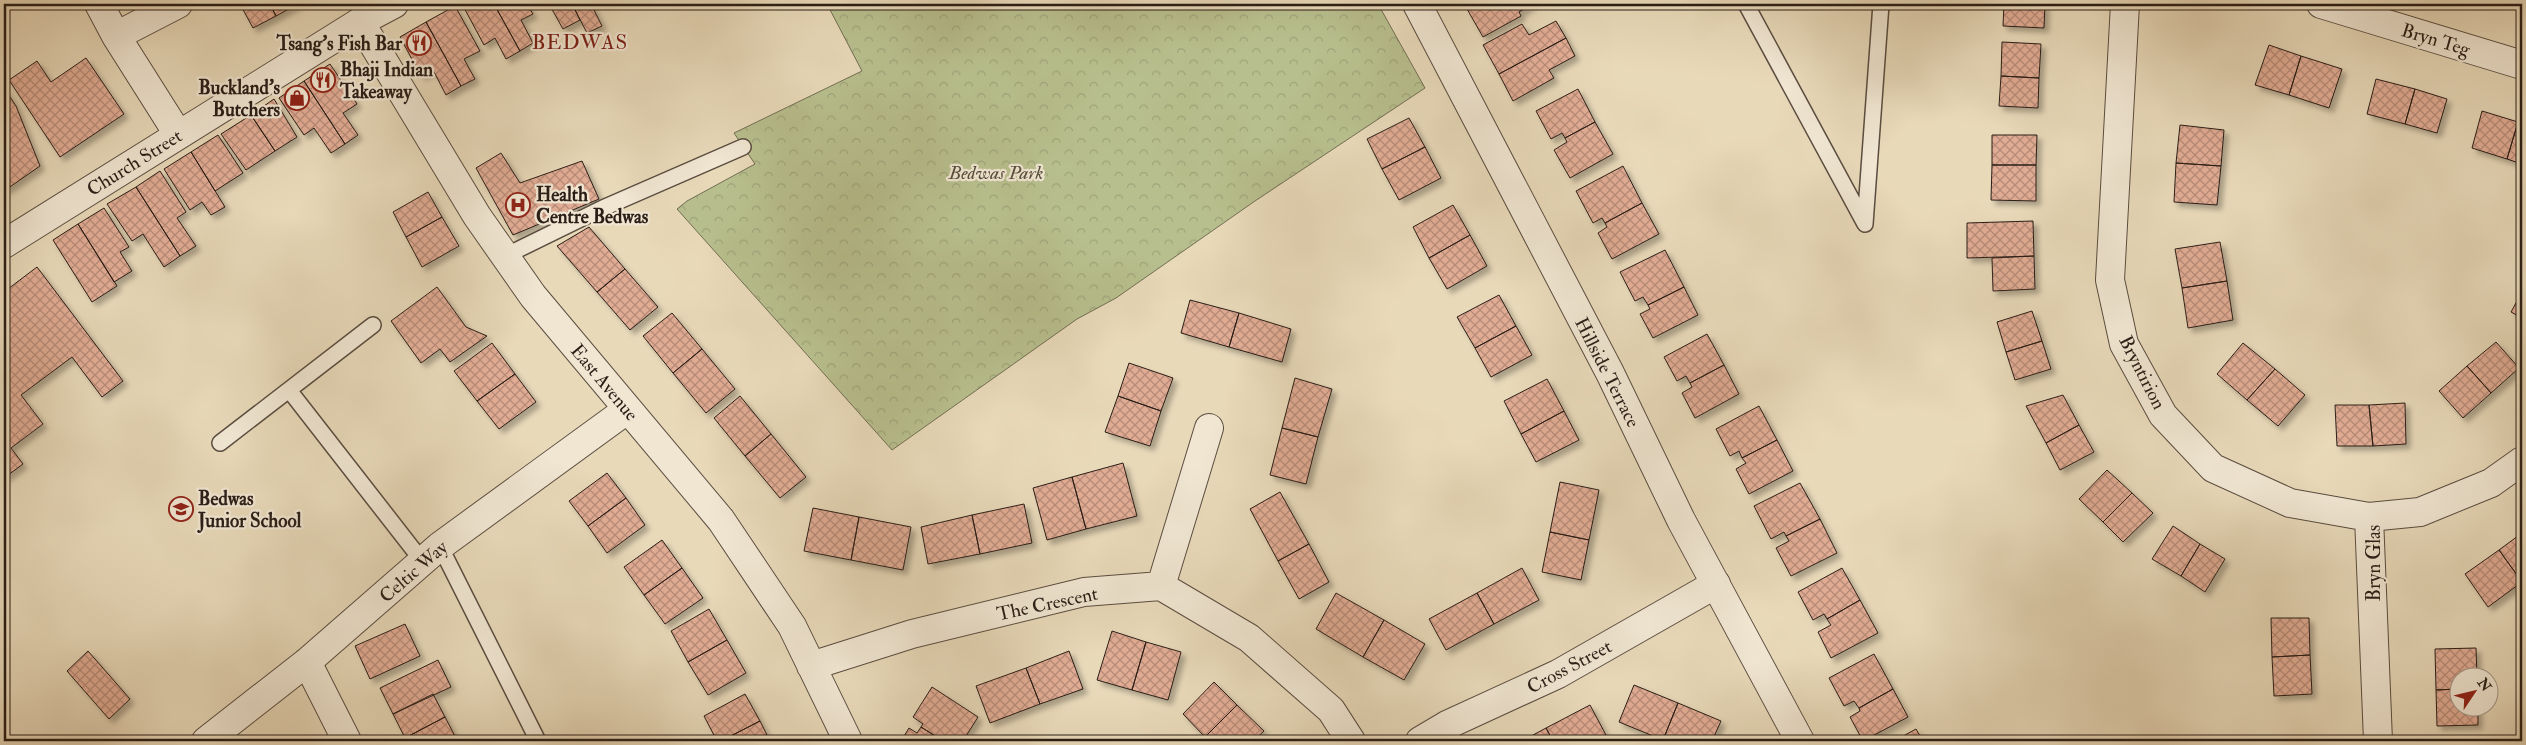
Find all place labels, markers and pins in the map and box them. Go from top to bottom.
restaurant icon: Tsang's Fish Bar [406,30,432,56]
place label: Tsang's Fish Bar [275,32,403,57]
place label: Bhaji Indian Takeaway [339,58,433,105]
restaurant icon: Bhaji Indian Takeaway [310,67,336,93]
place label: Buckland's Butchers [198,76,280,122]
shop icon: Buckland's Butchers [284,85,310,111]
place label: Health Centre Bedwas [536,183,649,229]
hospital icon: Health Centre Bedwas [505,192,531,218]
place label: Bedwas Junior School [197,487,302,533]
school or university icon: Bedwas Junior School [168,496,194,522]

